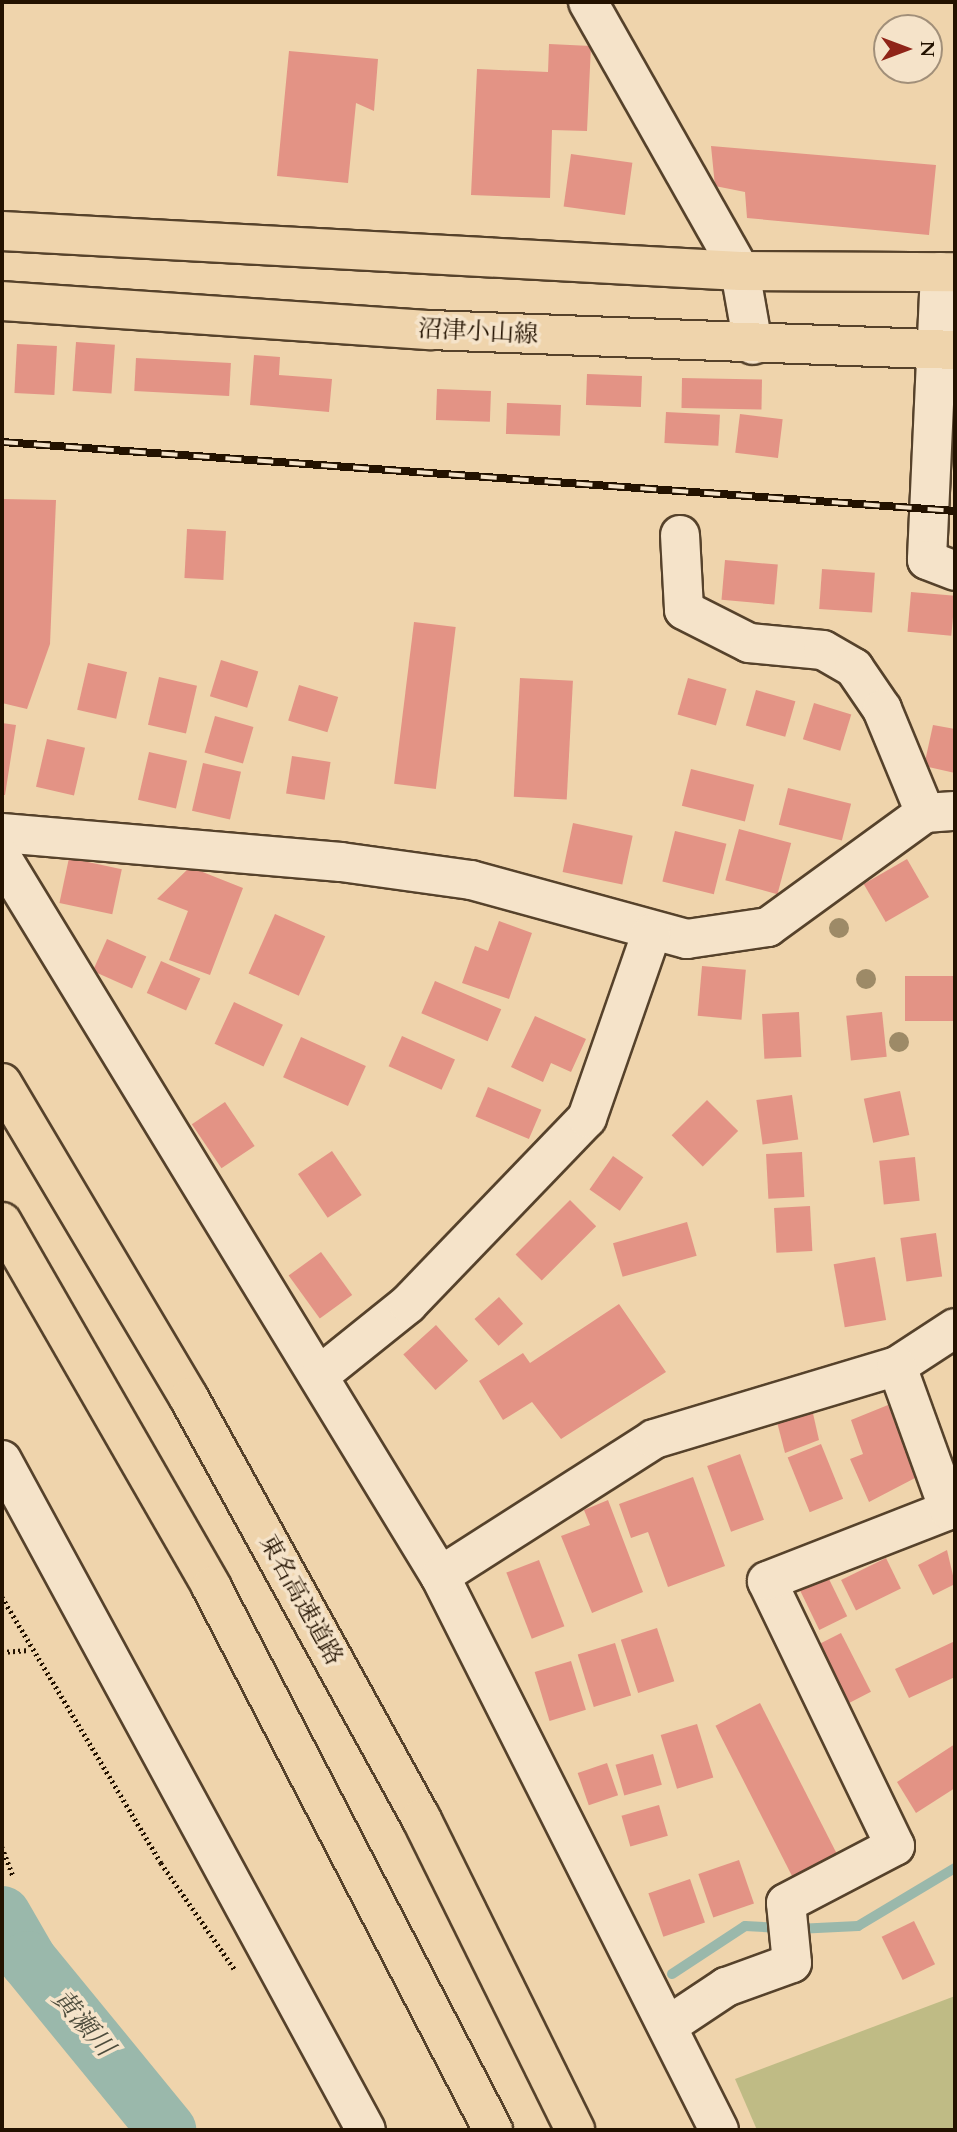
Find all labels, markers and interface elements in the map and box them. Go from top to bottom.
north arrow [873,14,943,84]
text: N [914,41,940,57]
street label: 沼津小山線 [417,314,539,350]
street label: 東名高速道路 [253,1530,349,1670]
water label: 黄瀬川 [46,1983,120,2063]

